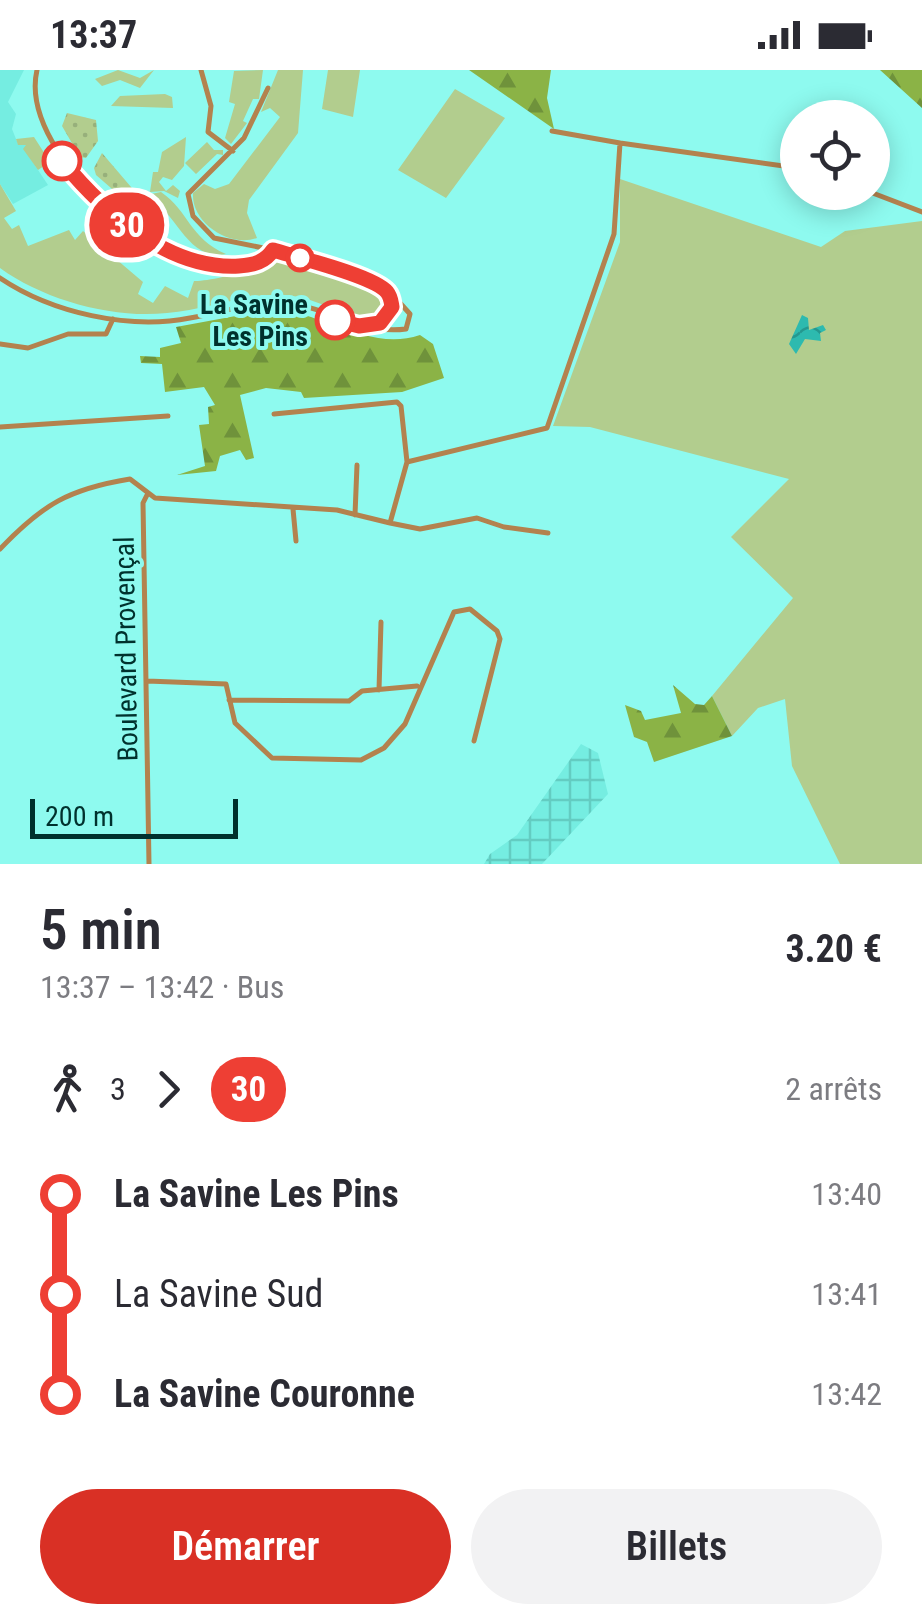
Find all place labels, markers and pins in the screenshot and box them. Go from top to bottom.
unlabelled marker [43,142,81,180]
unlabelled marker [287,245,313,271]
place label: La Savine Les Pins [200,288,308,353]
marker: La Savine Les Pins [316,301,354,339]

